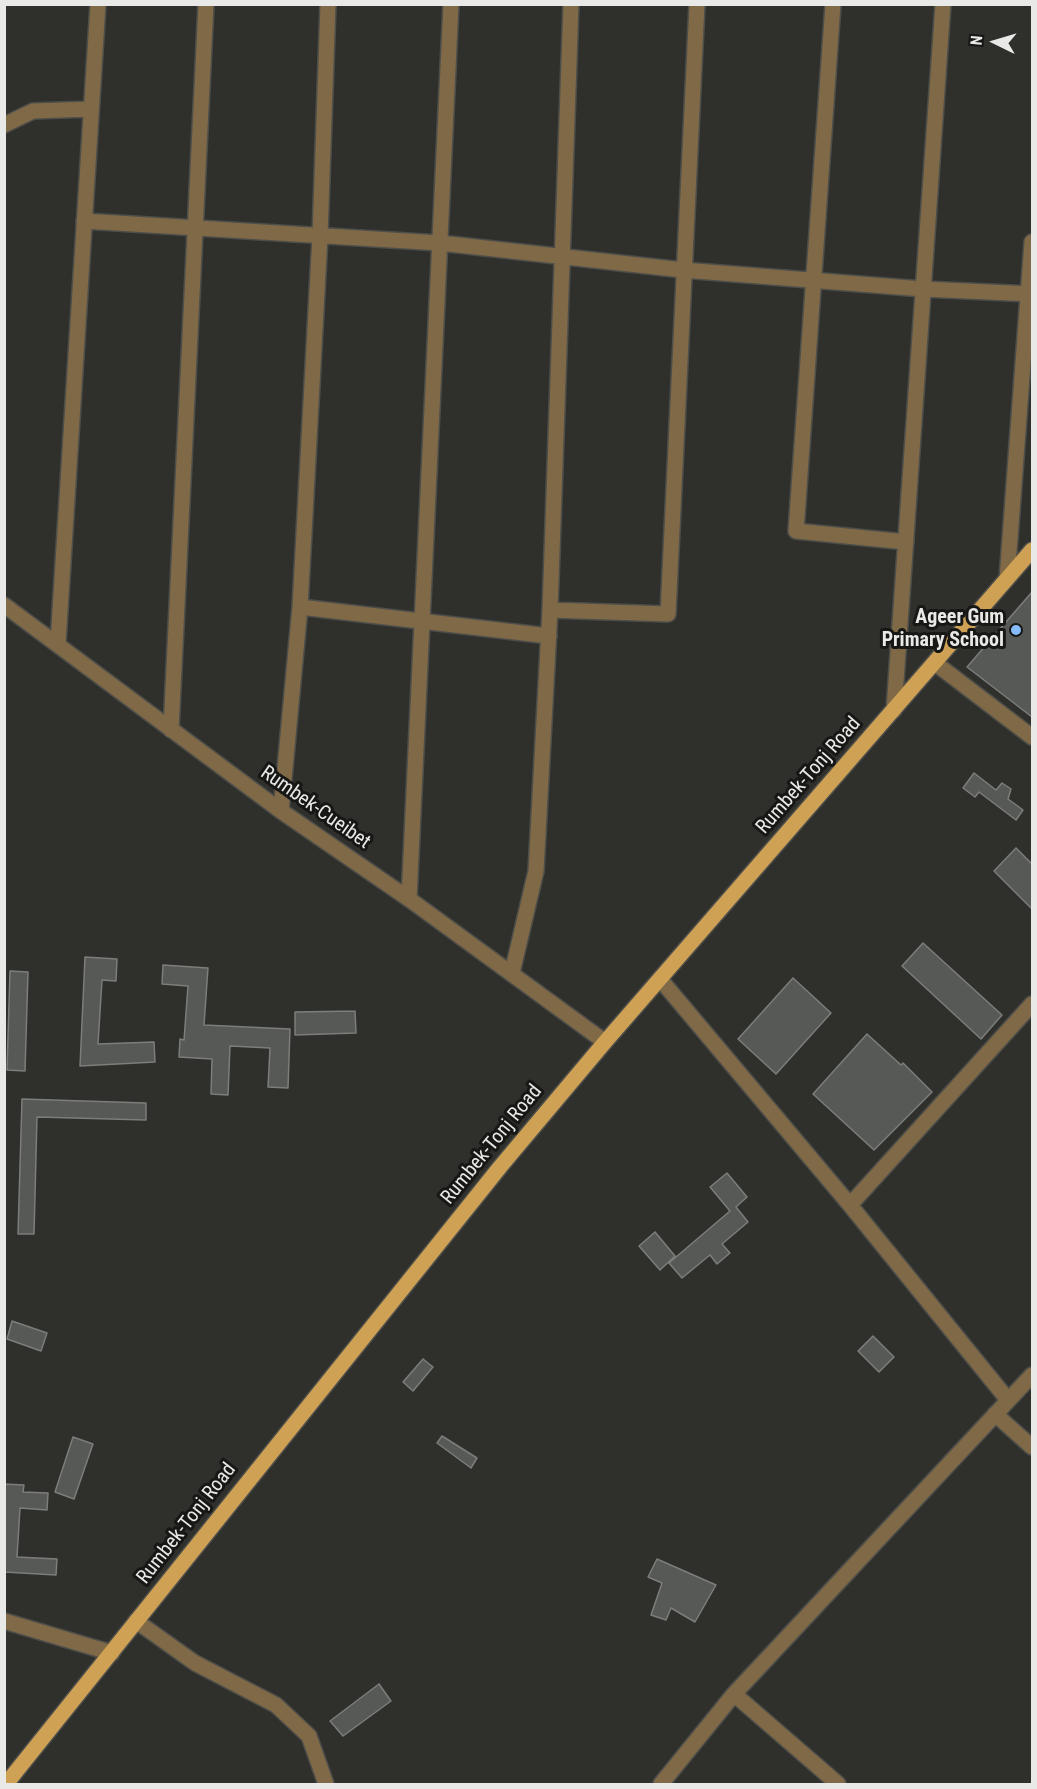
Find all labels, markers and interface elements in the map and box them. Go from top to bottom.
north arrow [965,12,1025,72]
text: N [967,35,986,46]
place label: Ageer Gum Primary School [882,606,1004,653]
marker: Ageer Gum Primary School [1009,623,1023,637]
street label: Rumbek-Tonj Road [752,713,866,839]
street label: Rumbek-Cueibet [255,761,375,855]
street label: Rumbek-Tonj Road [436,1080,548,1210]
street label: Rumbek-Tonj Road [132,1459,242,1589]

